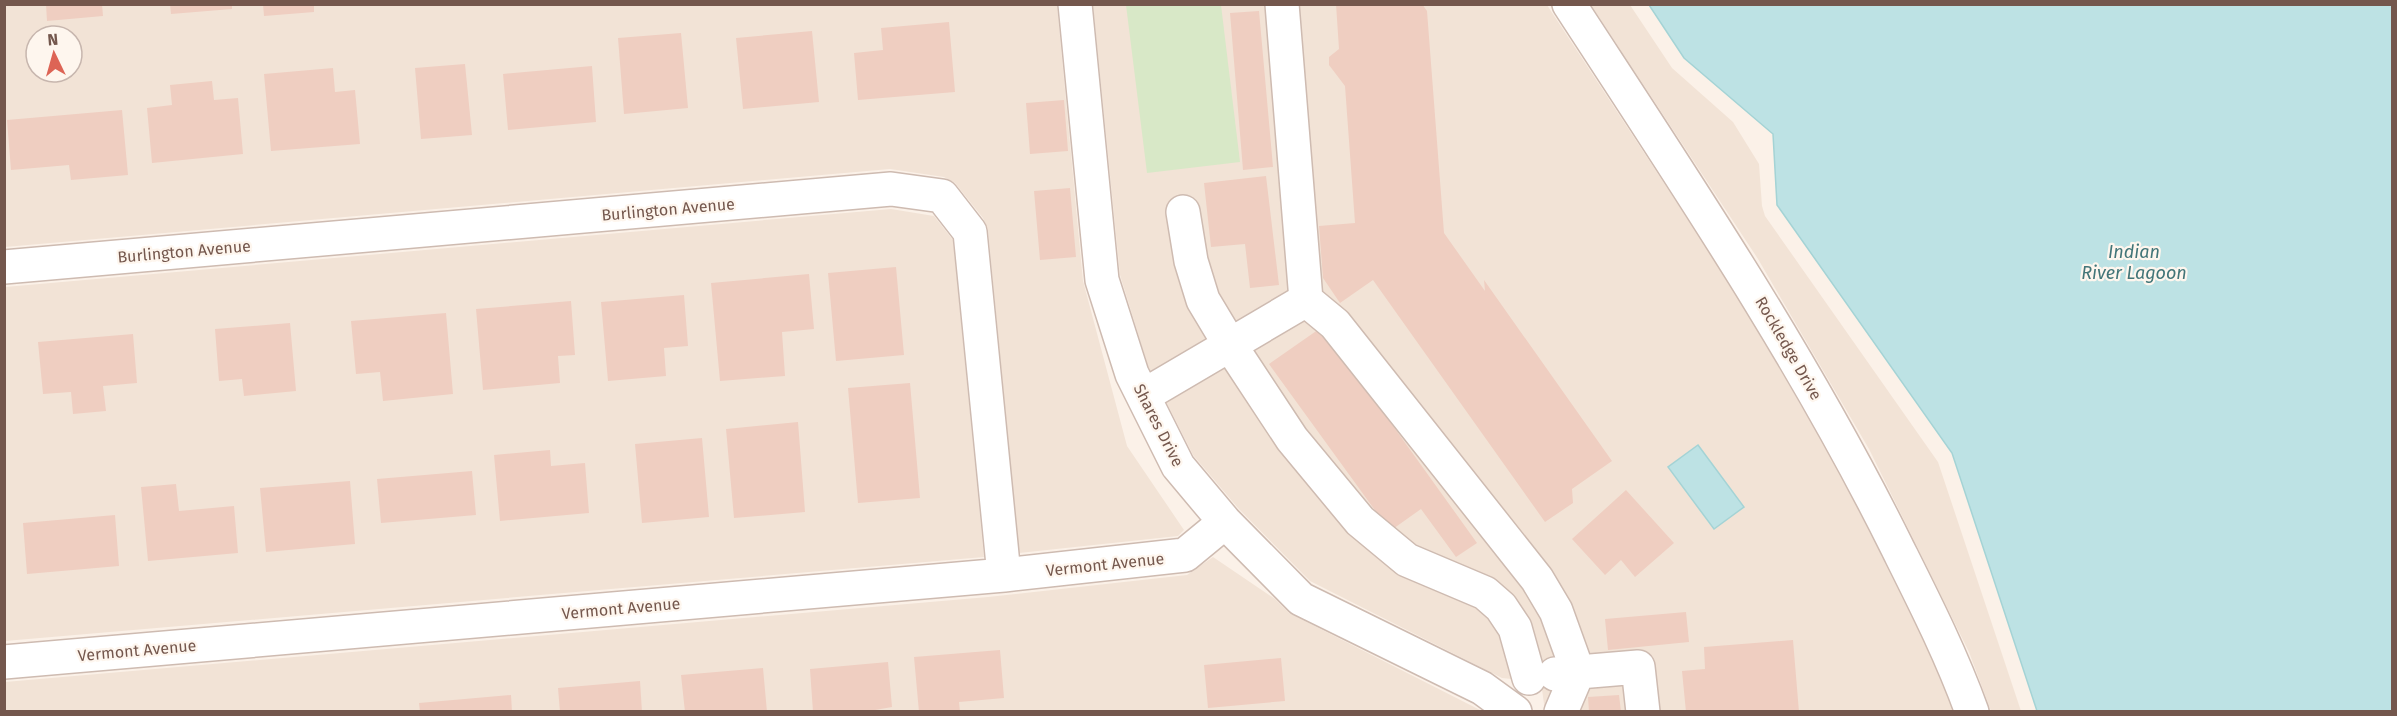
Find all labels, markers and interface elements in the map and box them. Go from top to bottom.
north arrow [24,24,84,84]
text: N [47,30,59,49]
street label: Burlington Avenue [601,194,735,225]
street label: Burlington Avenue [117,236,251,267]
water label: Indian River Lagoon [2081,241,2187,284]
street label: Rockledge Drive [1751,293,1826,403]
street label: Shares Drive [1130,381,1188,470]
street label: Vermont Avenue [1045,549,1165,580]
street label: Vermont Avenue [561,594,681,623]
street label: Vermont Avenue [77,636,197,665]

